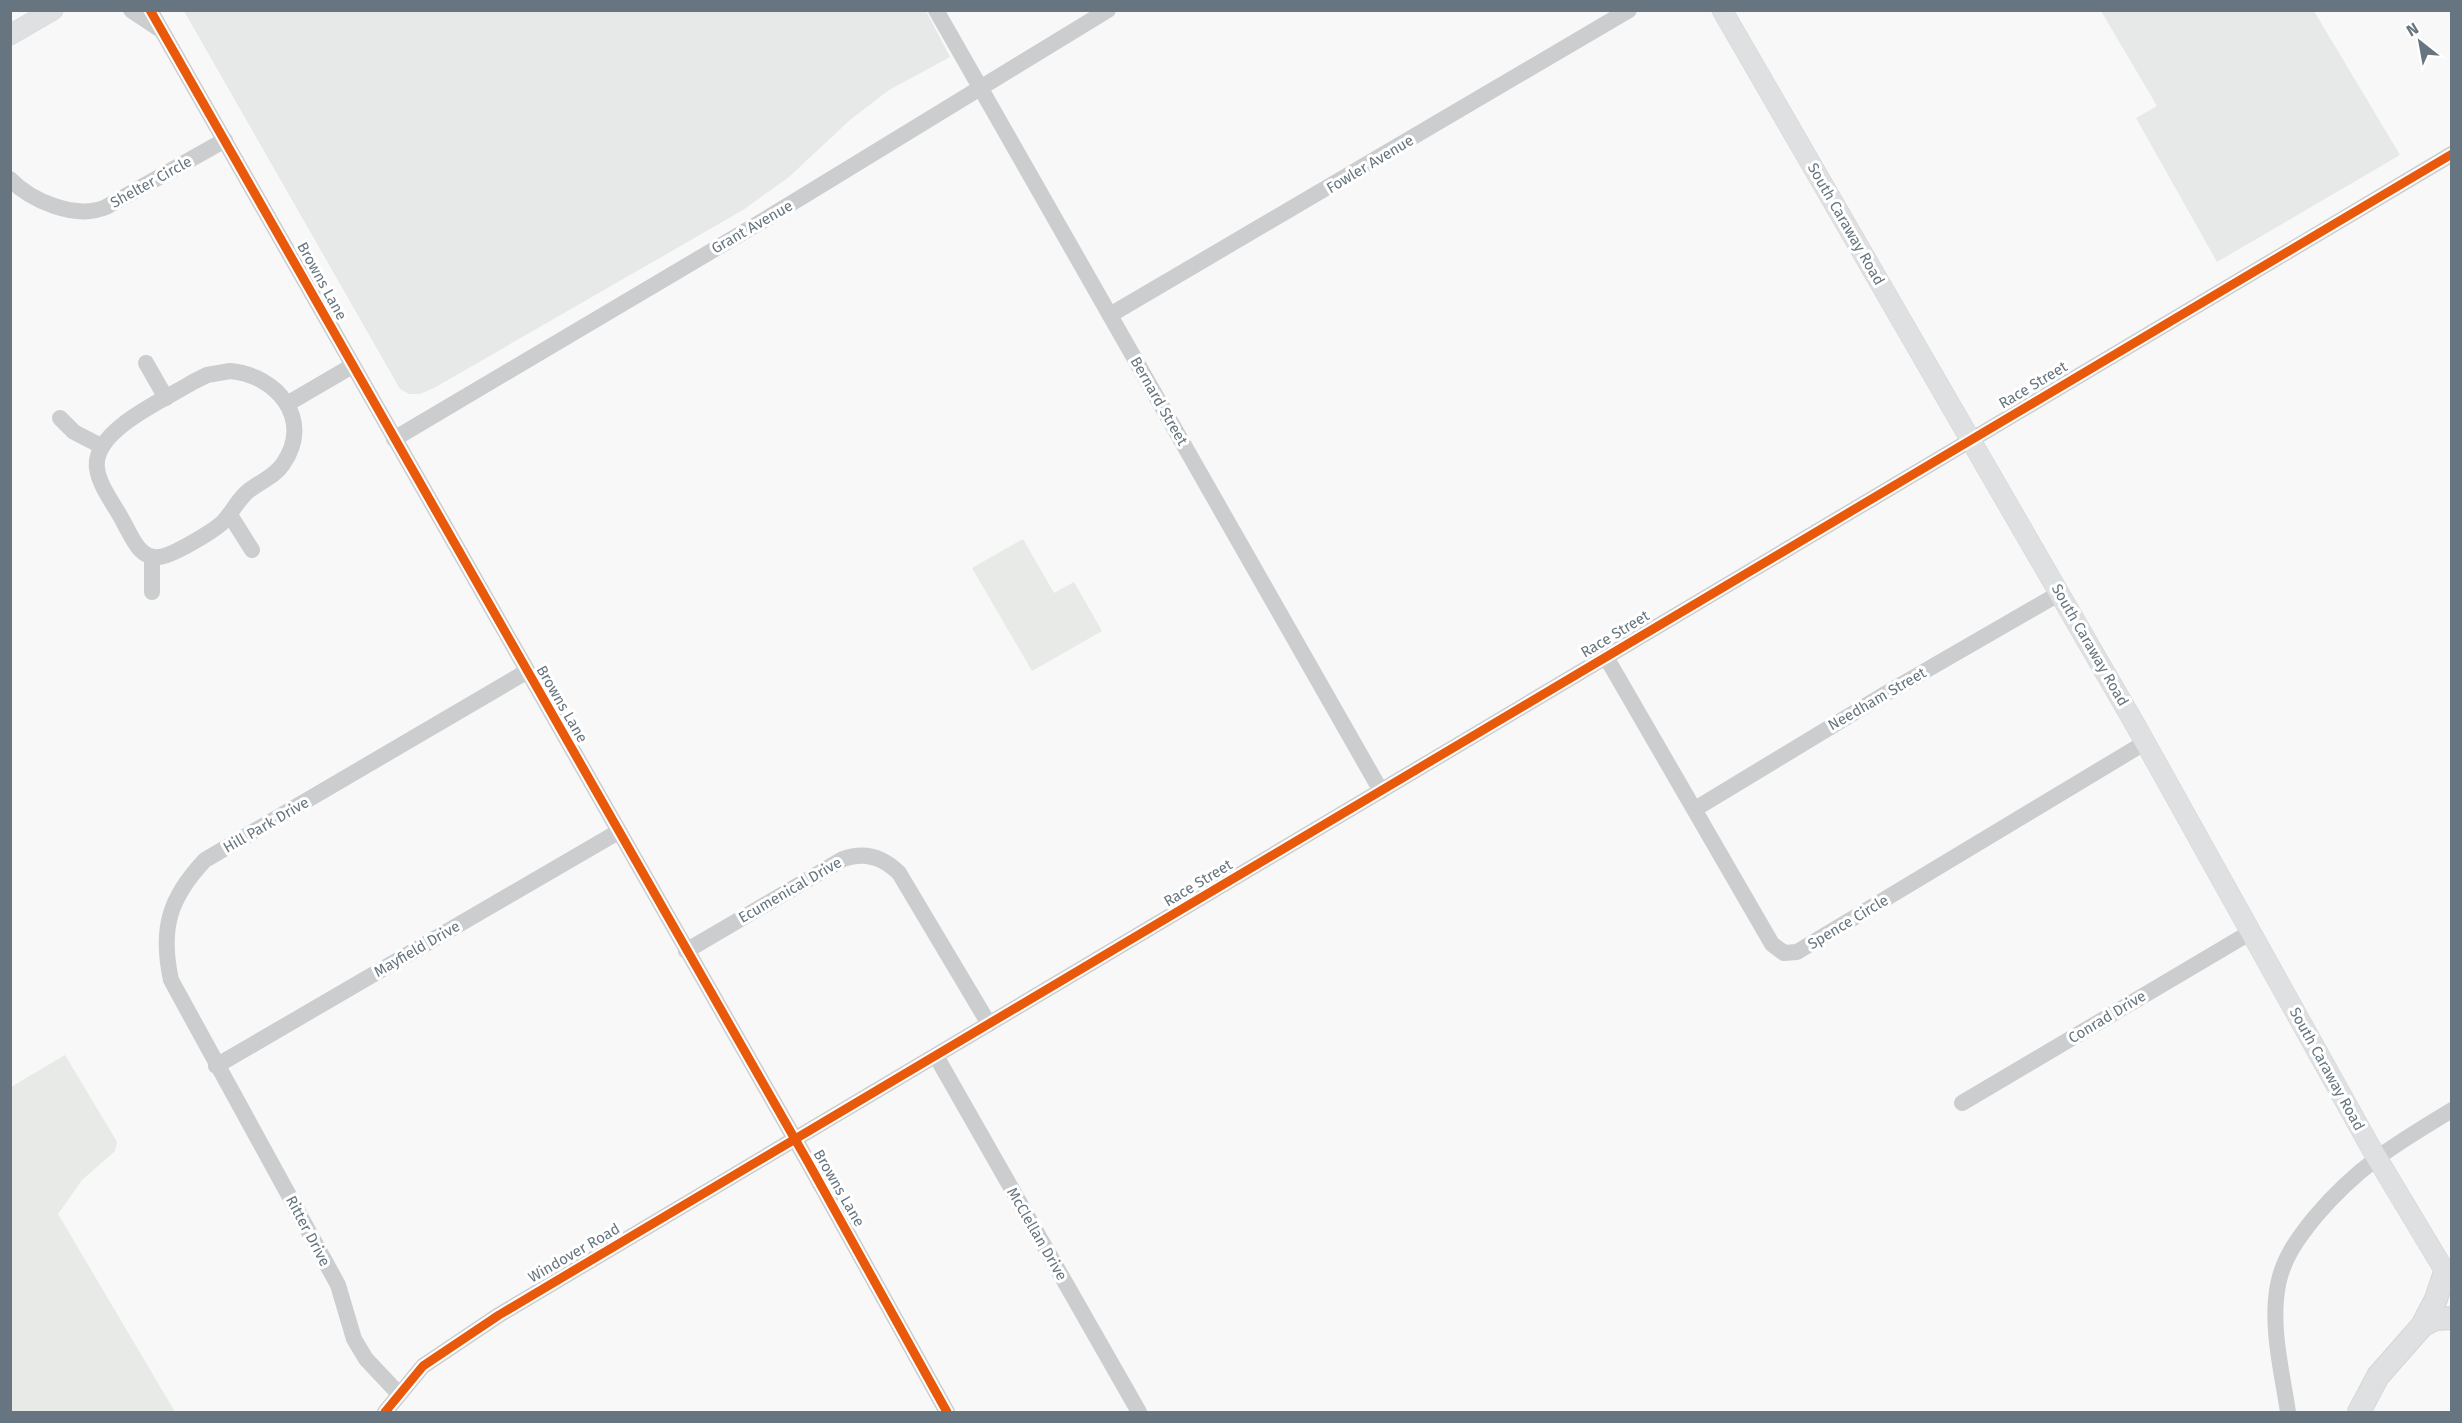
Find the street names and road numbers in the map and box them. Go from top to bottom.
street label: Fowler Avenue [1323,131,1417,197]
street label: Shelter Circle [107,152,195,212]
street label: South Caraway Road [1804,160,1888,288]
street label: Grant Avenue [708,196,796,258]
street label: Browns Lane [293,239,351,323]
street label: Bernard Street [1126,354,1192,449]
street label: Race Street [1995,357,2071,412]
street label: South Caraway Road [2048,581,2132,709]
street label: Race Street [1577,606,1653,661]
street label: Browns Lane [533,662,591,746]
street label: Needham Street [1825,663,1930,734]
street label: Hill Park Drive [220,793,312,857]
street label: Ecumenical Drive [735,853,845,927]
street label: Race Street [1160,855,1236,910]
street label: Spence Circle [1804,891,1892,953]
street label: Mayfield Drive [371,917,463,981]
street label: Conrad Drive [2065,987,2149,1047]
street label: South Caraway Road [2286,1004,2368,1134]
street label: Browns Lane [810,1146,868,1230]
street label: McClellan Drive [1003,1184,1071,1284]
street label: Ritter Drive [282,1193,334,1269]
street label: Windover Road [525,1219,623,1287]

